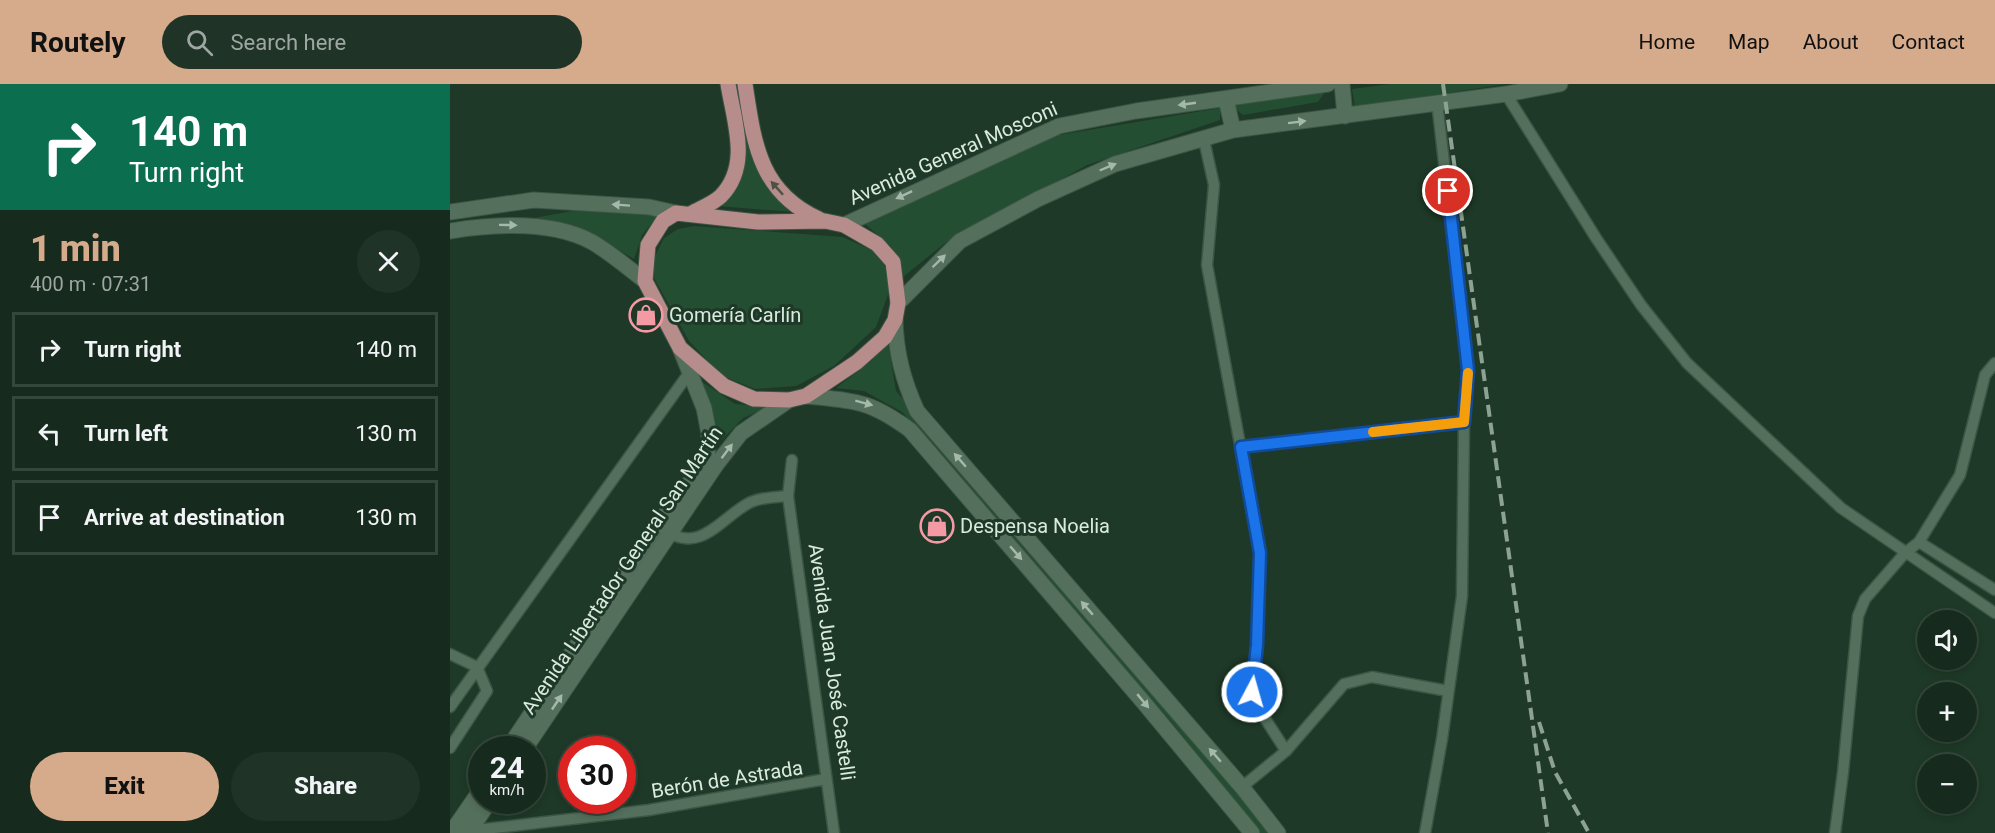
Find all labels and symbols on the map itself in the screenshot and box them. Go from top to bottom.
street label: Avenida General Mosconi [845,96,1061,210]
one-way arrow [1178,100,1197,109]
one-way arrow [1288,117,1307,126]
one-way arrow [1100,162,1118,172]
pin [1422,165,1473,216]
one-way arrow [771,181,784,196]
one-way arrow [896,191,913,200]
one-way arrow [612,200,631,209]
one-way arrow [499,220,518,229]
one-way arrow [932,255,946,269]
shop icon: Gomería Carlín [628,297,664,333]
place label: Gomería Carlín [669,303,801,327]
one-way arrow [855,399,873,409]
street label: Avenida Libertador General San Martín [516,421,728,719]
one-way arrow [720,443,733,459]
one-way arrow [954,453,967,468]
shop icon: Despensa Noelia [919,508,955,544]
place label: Despensa Noelia [960,514,1110,538]
street label: Avenida Juan José Castelli [803,542,861,782]
one-way arrow [1009,545,1022,560]
one-way arrow [1081,601,1094,616]
position arrow [1220,660,1284,724]
one-way arrow [552,693,563,710]
one-way arrow [1136,693,1149,708]
speed limit sign: 30 [558,736,636,814]
one-way arrow [1208,747,1221,763]
street label: Berón de Astrada [649,755,805,803]

